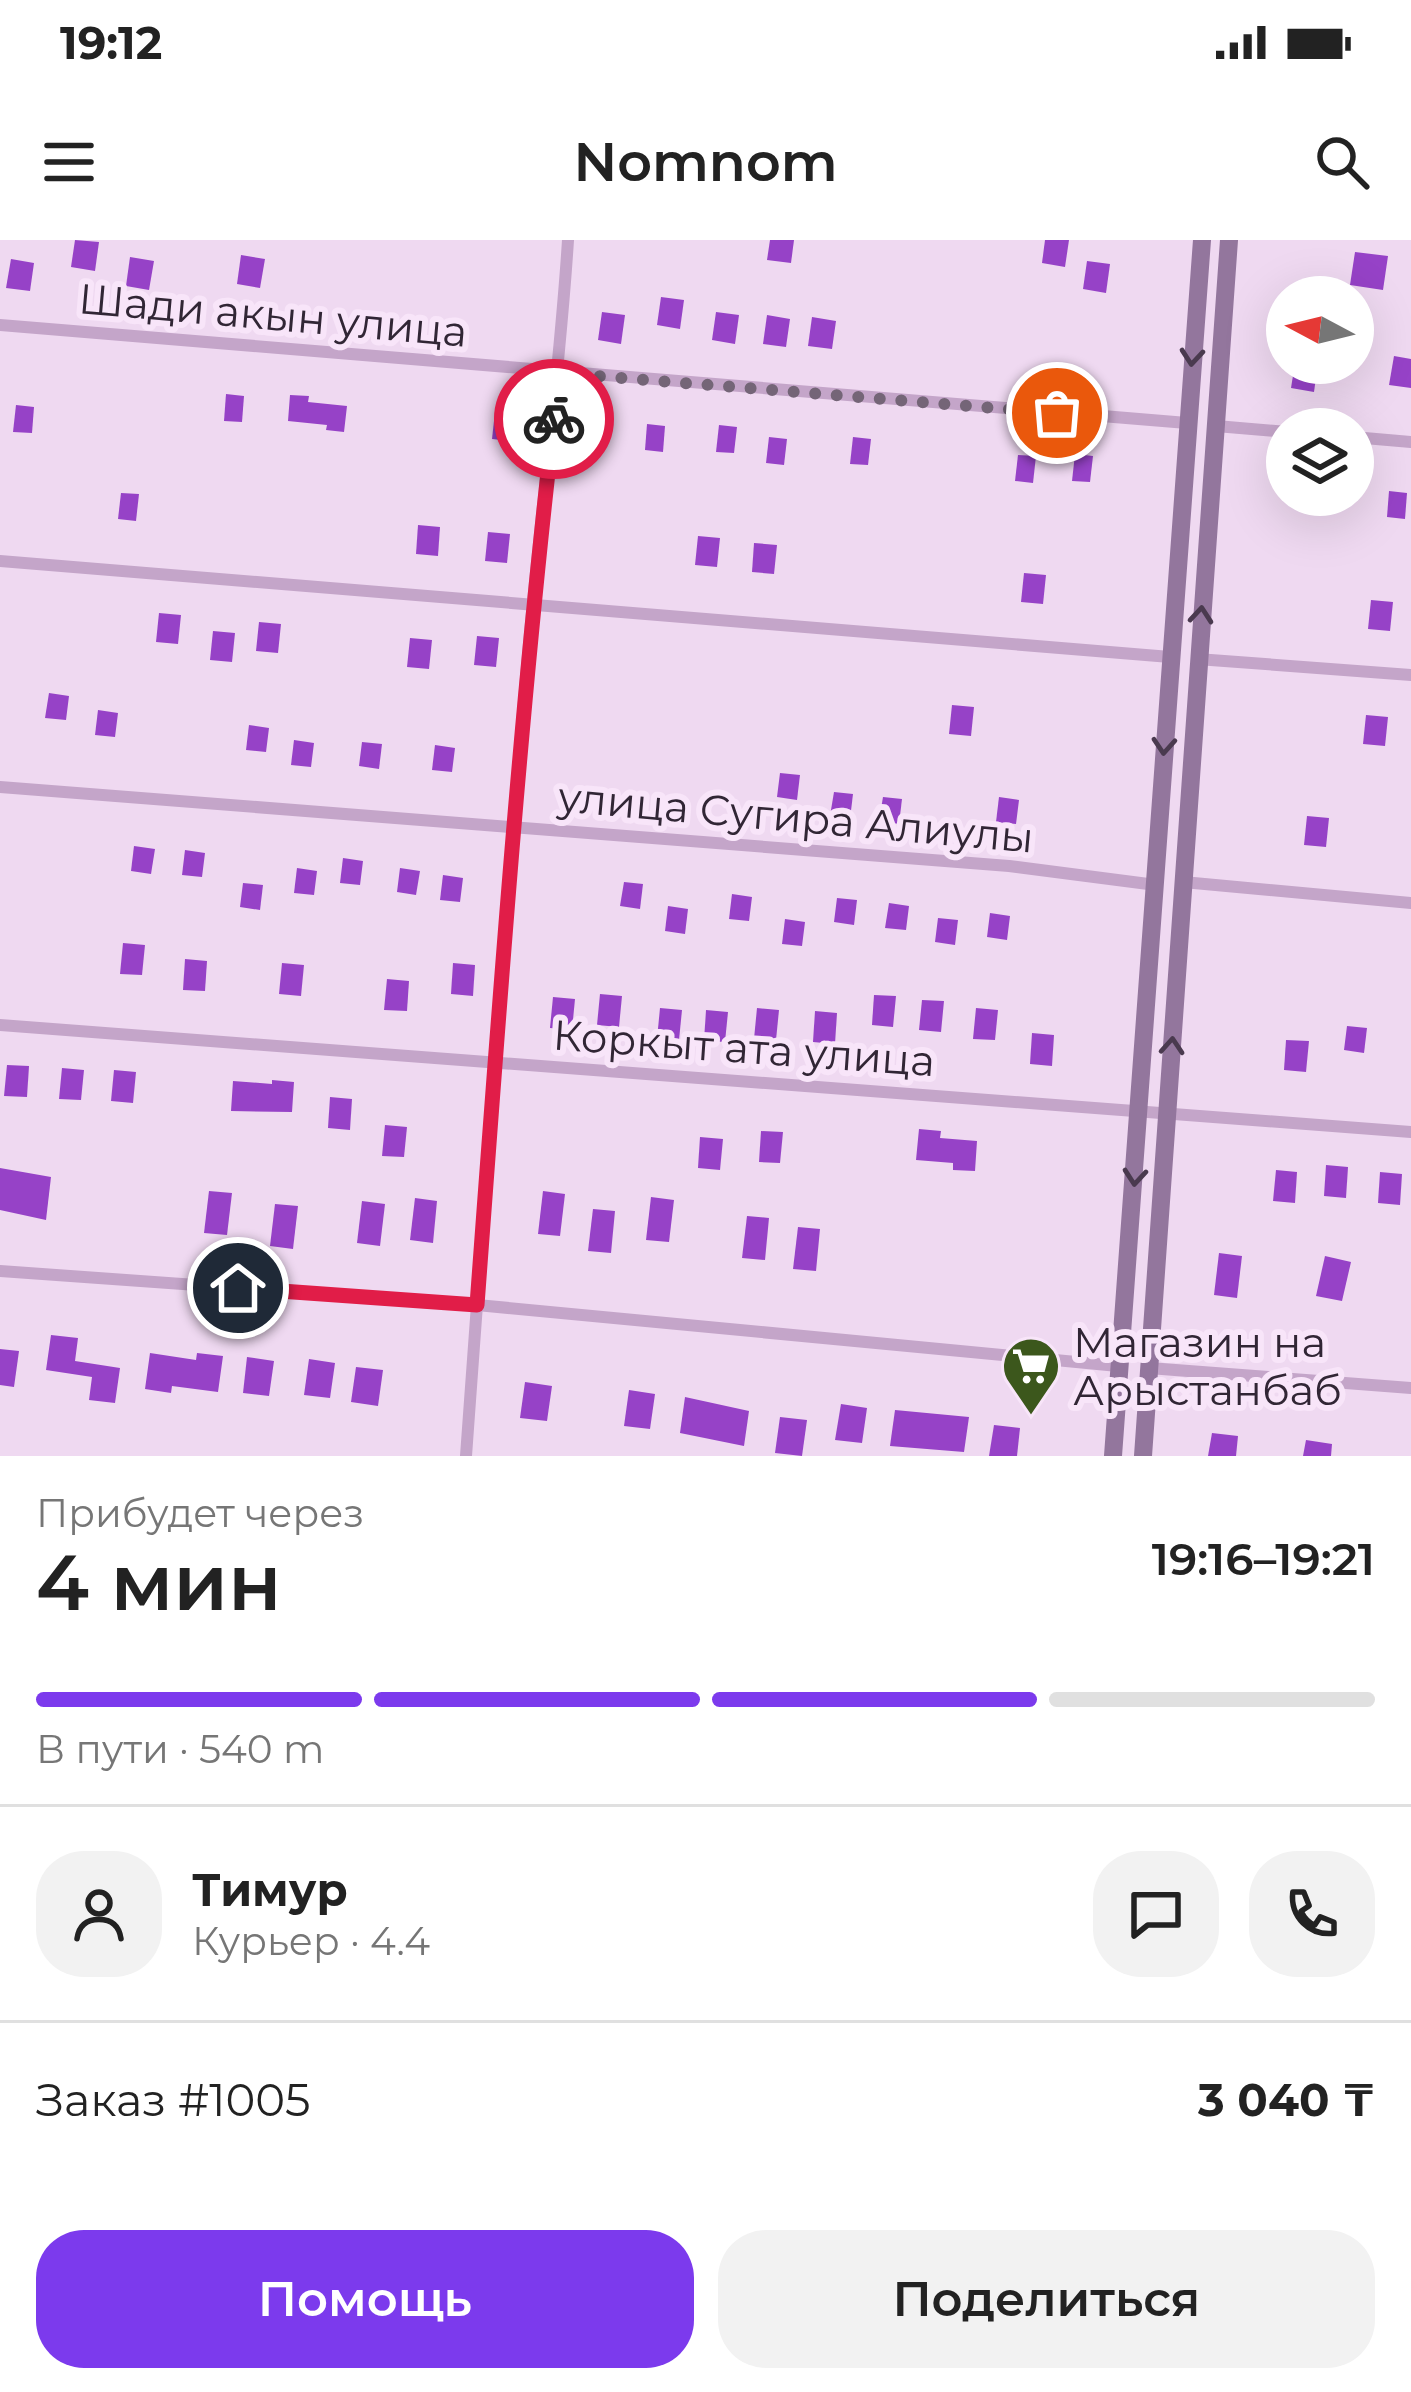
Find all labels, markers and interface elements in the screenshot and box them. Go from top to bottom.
text: 19:12 [60,15,162,70]
icon: menu [36,129,102,195]
text: Nomnom [573,129,838,195]
icon: search [1309,129,1375,195]
street label: Шади акын улица [76,272,470,358]
north arrow [1266,276,1374,384]
map controls [1266,276,1374,516]
one-way arrow [1180,348,1205,367]
courier [494,359,614,479]
pin [1006,362,1108,464]
icon: bag [1024,380,1090,446]
icon: bike [521,386,587,452]
button: layers [1266,408,1374,516]
one-way arrow [1187,605,1213,624]
one-way arrow [1152,737,1178,756]
street label: улица Сугира Алиулы [555,770,1036,864]
street label: Коркыт ата улица [551,1009,937,1087]
one-way arrow [1158,1036,1184,1055]
one-way arrow [1123,1168,1148,1187]
pin [187,1237,289,1339]
icon: home [205,1255,271,1321]
place label: Магазин на Арыстанбаб [1073,1316,1342,1416]
supermarket icon: Магазин на Арыстанбаб [1000,1335,1062,1417]
text: Прибудет через [36,1489,364,1537]
text: 19:16–19:21 [1152,1531,1375,1586]
text: 4 мин [36,1534,282,1630]
text: В пути · 540 m [36,1725,324,1773]
button: person [36,1851,162,1977]
button: chat [1093,1851,1219,1977]
button: phone [1249,1851,1375,1977]
text: Тимур [192,1862,348,1917]
text: Курьер · 4.4 [192,1917,430,1965]
text: Заказ #1005 [36,2072,311,2127]
text: 3 040 ₸ [1198,2072,1375,2127]
button: Помощь [36,2230,694,2368]
button: Поделиться [718,2230,1375,2368]

